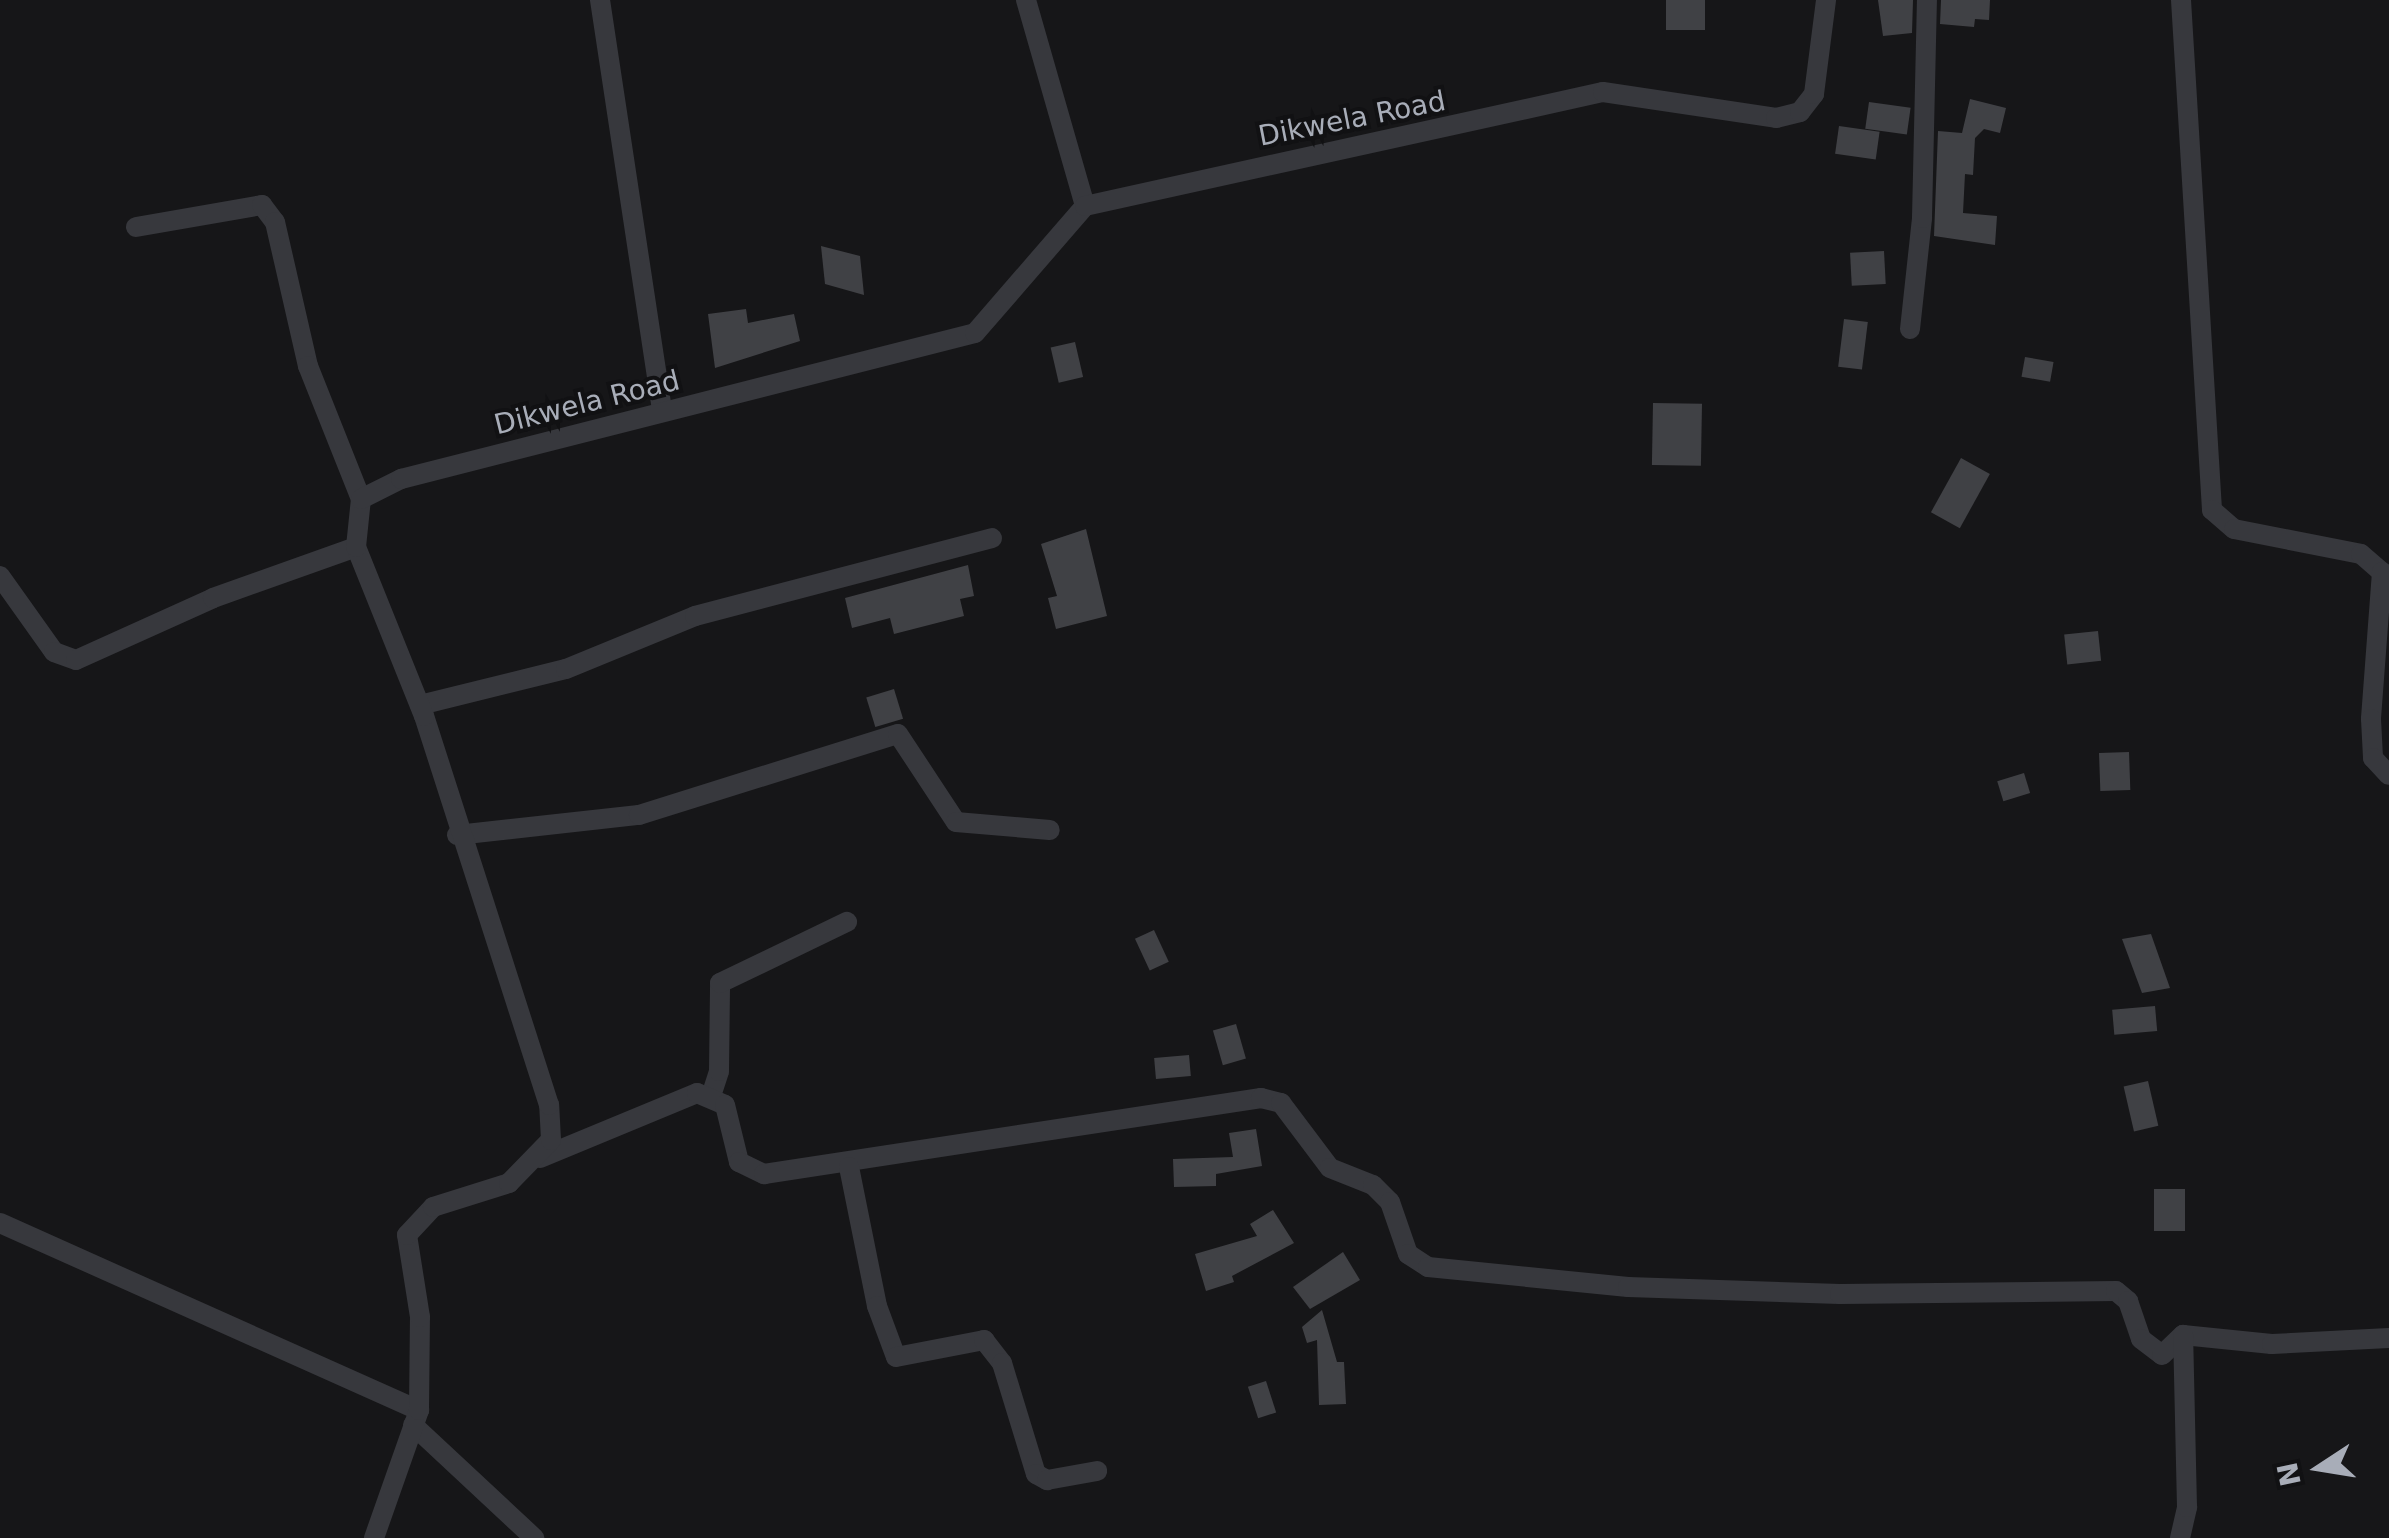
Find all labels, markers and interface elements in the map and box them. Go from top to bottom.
street label: Dikwela Road [1256,84,1448,154]
street label: Dikwela Road [491,364,683,442]
north arrow [2269,1418,2369,1518]
text: N [2271,1459,2308,1489]

